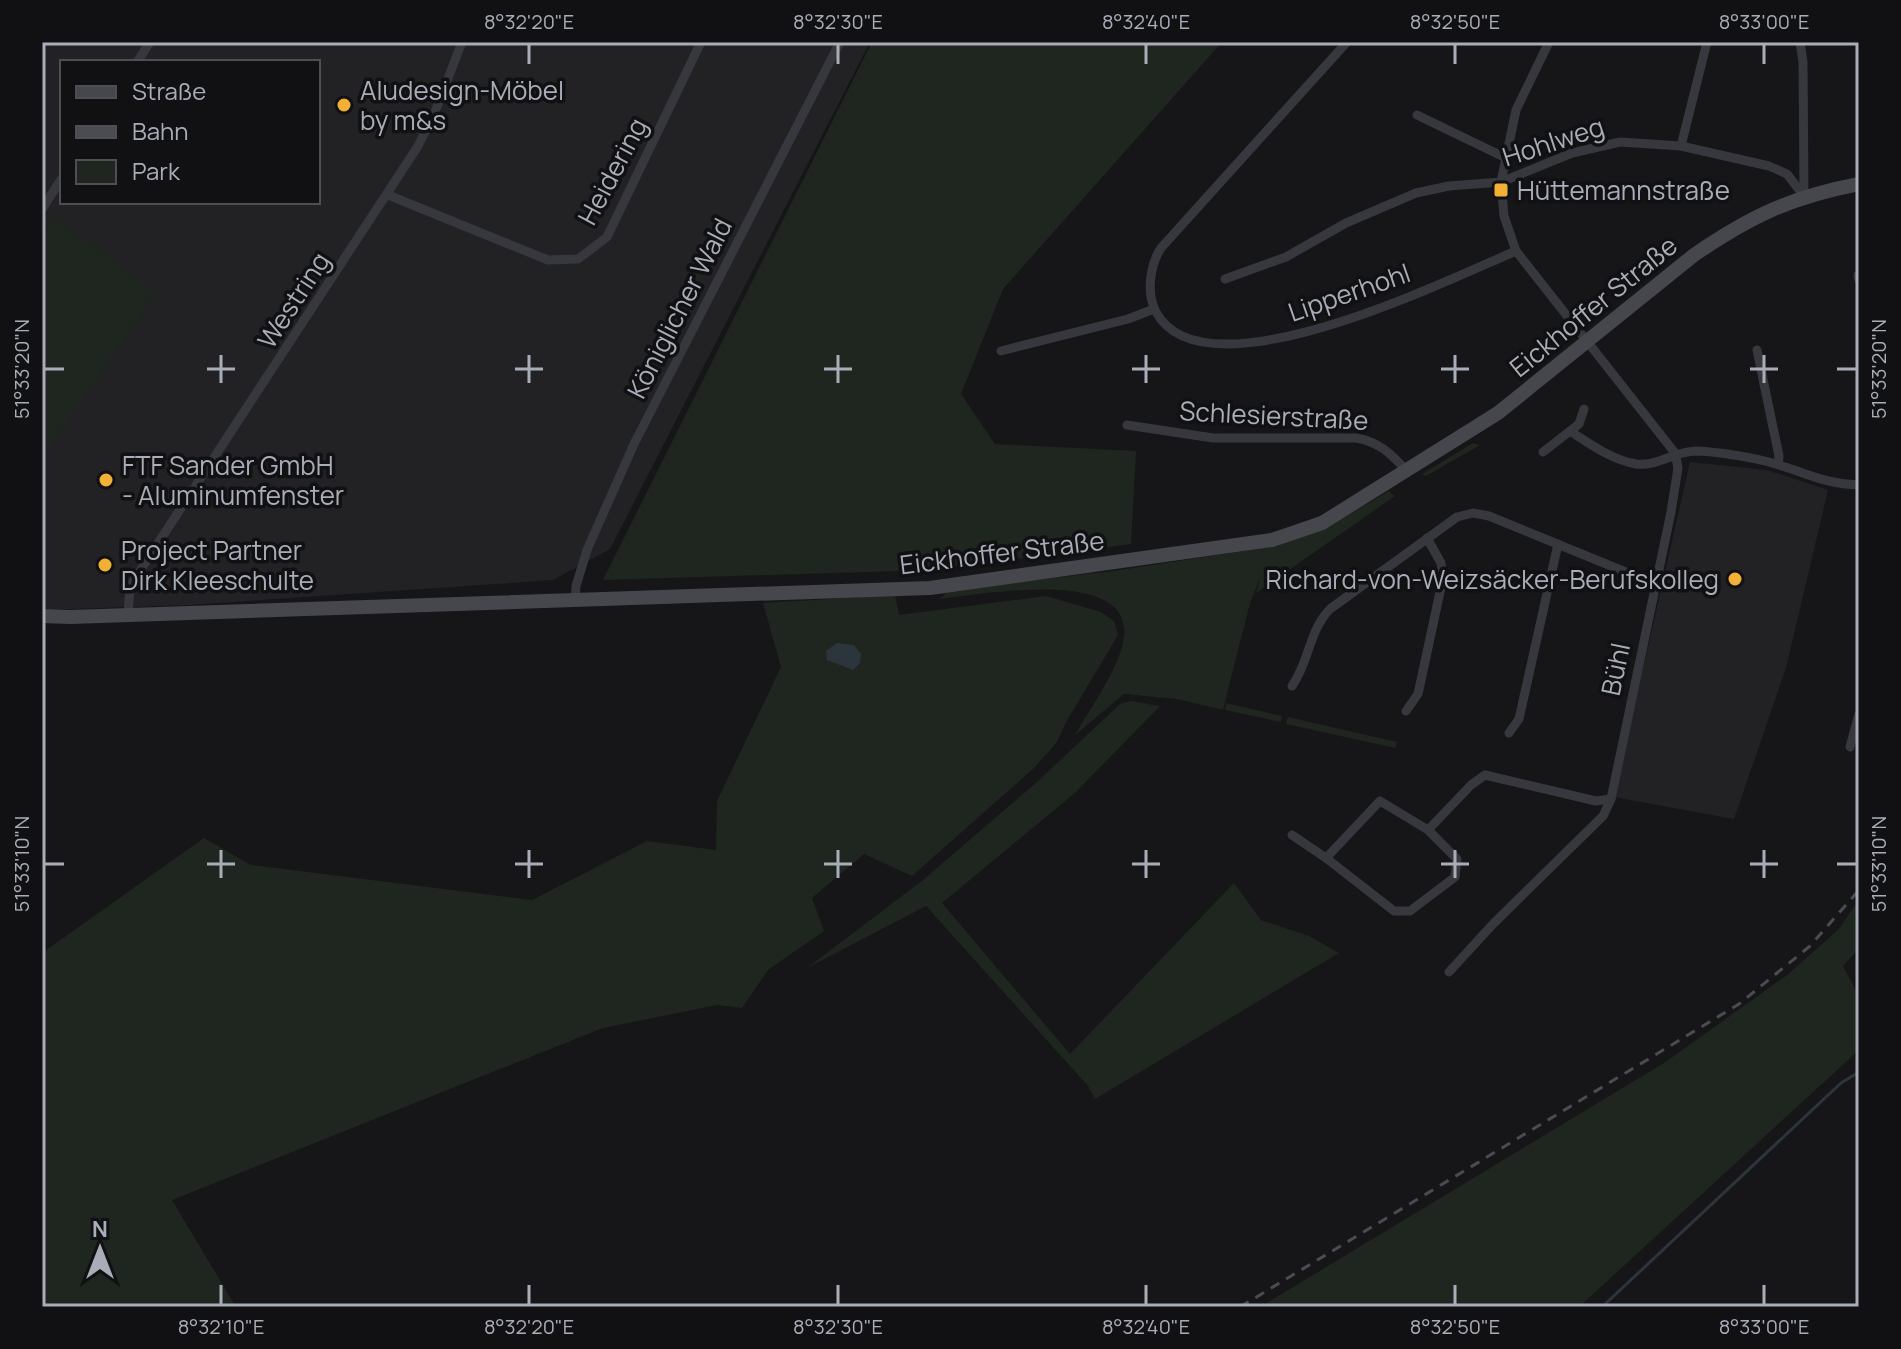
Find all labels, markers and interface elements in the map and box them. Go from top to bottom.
text: 8°32'20"E [484,8,574,35]
text: 8°32'30"E [793,8,883,35]
text: 8°32'40"E [1102,8,1190,35]
text: 8°32'50"E [1410,8,1500,35]
text: 8°33'00"E [1719,8,1809,35]
legend [60,60,320,204]
place label: Aludesign-Möbel by m&s [360,72,564,138]
text: Straße [132,74,206,107]
marker: Aludesign-Möbel by m&s [335,96,353,114]
street label: Hohlweg [1498,108,1608,174]
street label: Heidering [569,111,655,231]
text: Bahn [132,114,189,147]
text: Park [132,154,181,187]
place label: Hüttemannstraße [1517,172,1730,208]
marker: Hüttemannstraße [1492,181,1510,199]
street label: Königlicher Wald [618,212,740,404]
street label: Eickhoffer Straße [1502,227,1684,385]
street label: Westring [248,245,338,355]
street label: Lipperhohl [1283,254,1415,330]
text: 51°33'20"N [8,319,35,419]
text: 51°33'20"N [1865,319,1892,419]
street label: Schlesierstraße [1179,392,1369,438]
place label: FTF Sander GmbH - Aluminumfenster [122,447,344,513]
marker: FTF Sander GmbH - Aluminumfenster [97,471,115,489]
street label: Eickhoffer Straße [898,522,1106,582]
place label: Project Partner Dirk Kleeschulte [121,532,314,598]
marker: Project Partner Dirk Kleeschulte [96,556,114,574]
place label: Richard-von-Weizsäcker-Berufskolleg [1266,561,1719,597]
marker: Richard-von-Weizsäcker-Berufskolleg [1726,570,1744,588]
street label: Bühl [1592,639,1638,699]
text: 51°33'10"N [8,816,35,912]
text: 51°33'10"N [1865,816,1892,912]
north arrow [60,1209,140,1289]
text: N [92,1214,108,1244]
text: 8°32'10"E [178,1313,264,1340]
text: 8°32'20"E [484,1313,574,1340]
text: 8°32'30"E [793,1313,883,1340]
text: 8°32'40"E [1102,1313,1190,1340]
text: 8°32'50"E [1410,1313,1500,1340]
text: 8°33'00"E [1719,1313,1809,1340]

